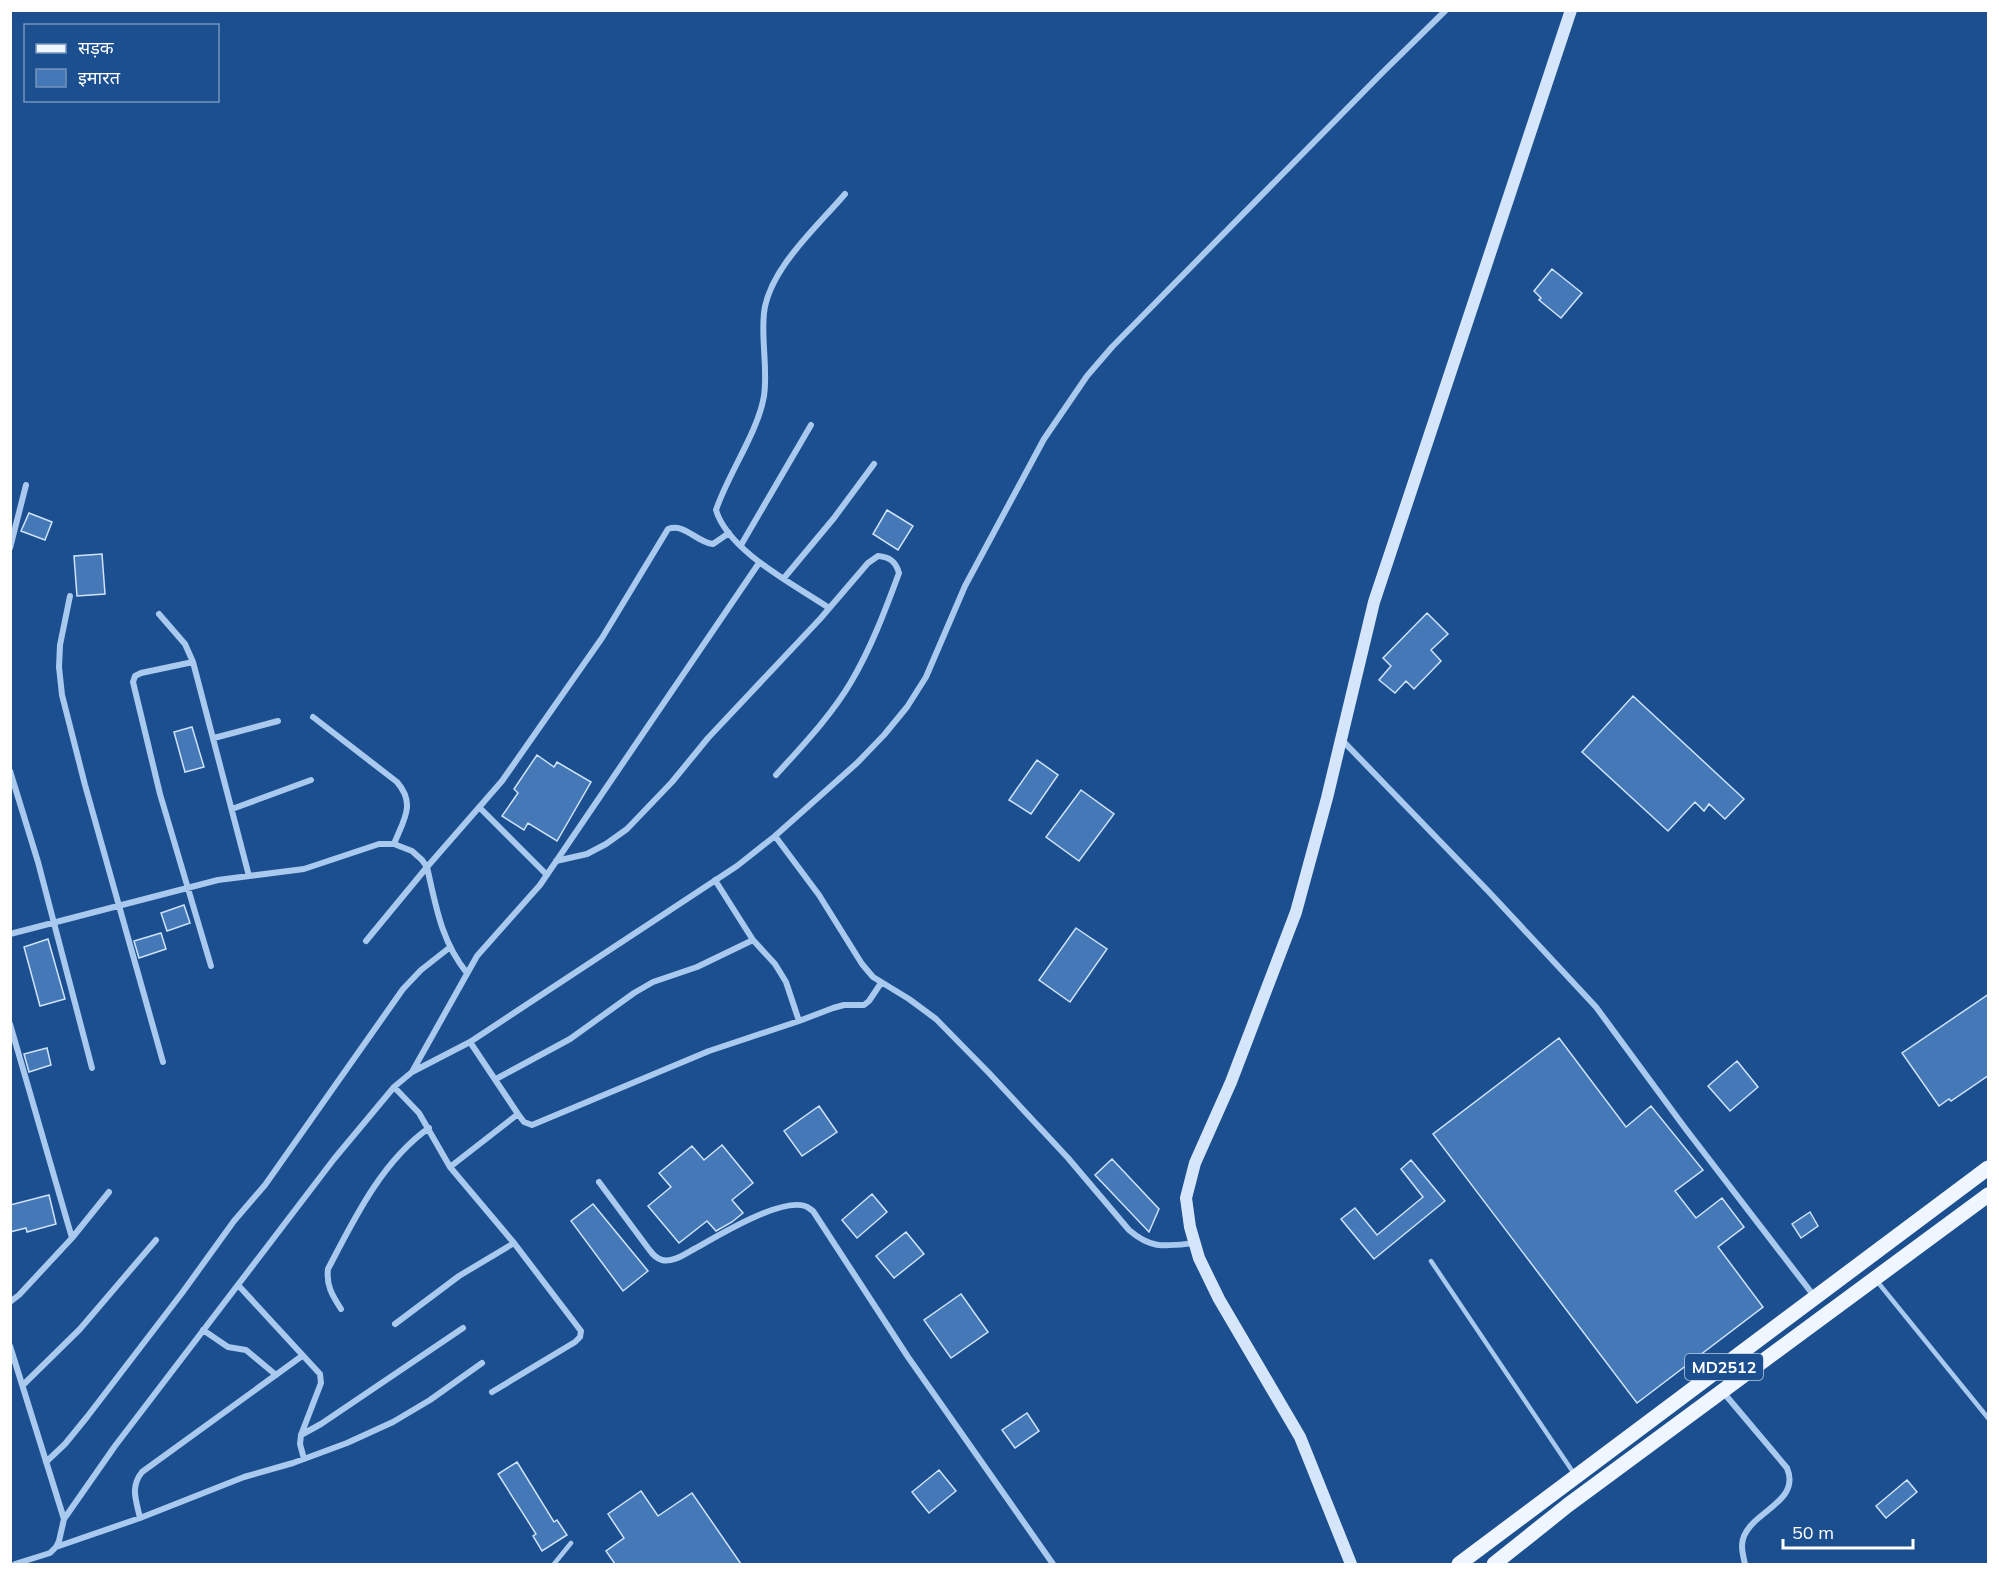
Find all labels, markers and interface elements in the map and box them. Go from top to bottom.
legend [24,24,219,102]
text: सड़क [78,36,115,59]
text: इमारत [78,66,121,89]
road number: MD2512 [1685,1354,1763,1380]
scale bar [1783,1512,1914,1550]
text: 50 m [1792,1521,1834,1544]

